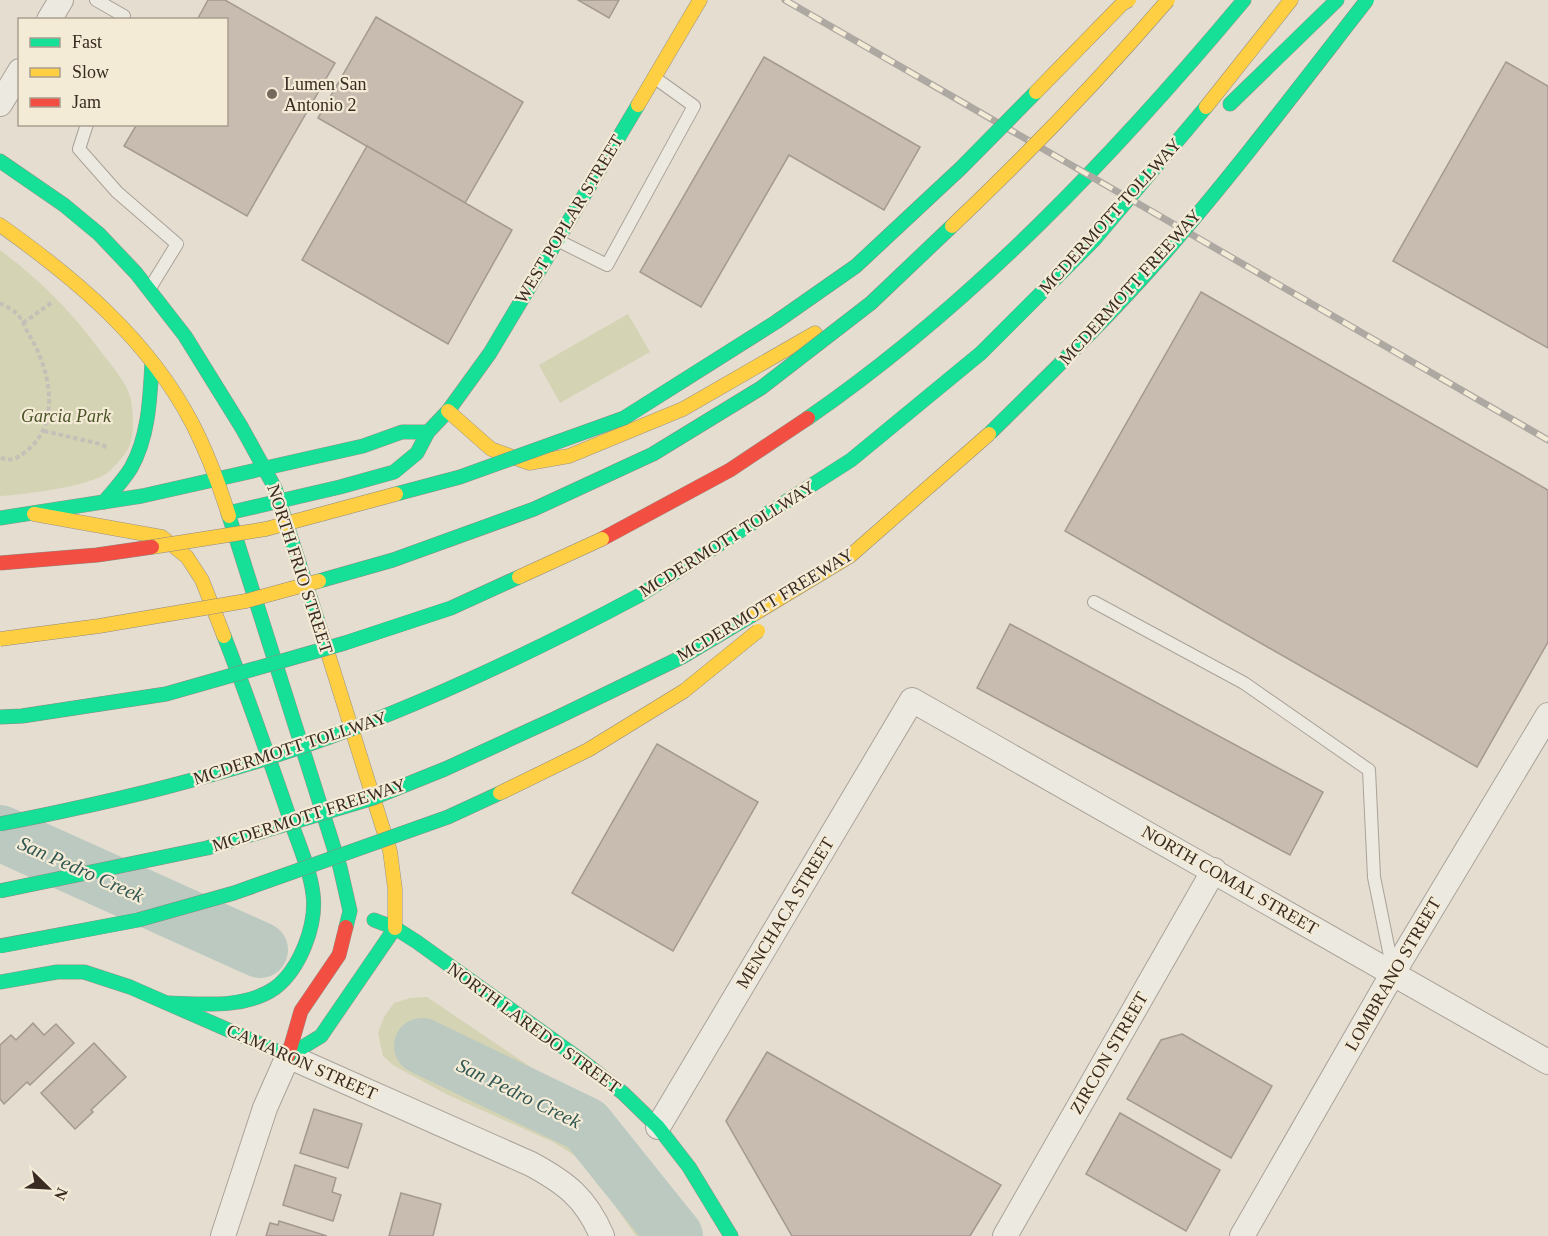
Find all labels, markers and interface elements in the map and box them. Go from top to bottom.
legend [18,18,228,126]
text: Fast [72,32,102,52]
text: Slow [72,62,109,82]
place label: Lumen San Antonio 2 [284,74,367,115]
marker: Lumen San Antonio 2 [265,87,279,101]
text: Jam [72,92,101,112]
street label: WEST POPLAR STREET [511,131,627,307]
street label: MCDERMOTT TOLLWAY [1035,134,1185,298]
street label: MCDERMOTT FREEWAY [1055,205,1205,369]
park label: Garcia Park [21,406,112,426]
street label: MCDERMOTT TOLLWAY [636,477,818,601]
street label: NORTH FRIO STREET [263,482,337,656]
street label: MCDERMOTT FREEWAY [673,544,857,666]
street label: MCDERMOTT TOLLWAY [191,707,389,789]
street label: MCDERMOTT FREEWAY [210,774,408,856]
street label: NORTH COMAL STREET [1138,821,1322,939]
water label: San Pedro Creek [15,831,148,907]
street label: MENCHACA STREET [732,834,838,992]
street label: LOMBRANO STREET [1341,894,1445,1054]
street label: NORTH LAREDO STREET [444,959,624,1097]
street label: ZIRCON STREET [1066,988,1152,1118]
street label: CAMARON STREET [224,1020,380,1104]
water label: San Pedro Creek [453,1053,586,1133]
north arrow [18,1158,78,1218]
text: N [51,1185,71,1203]

